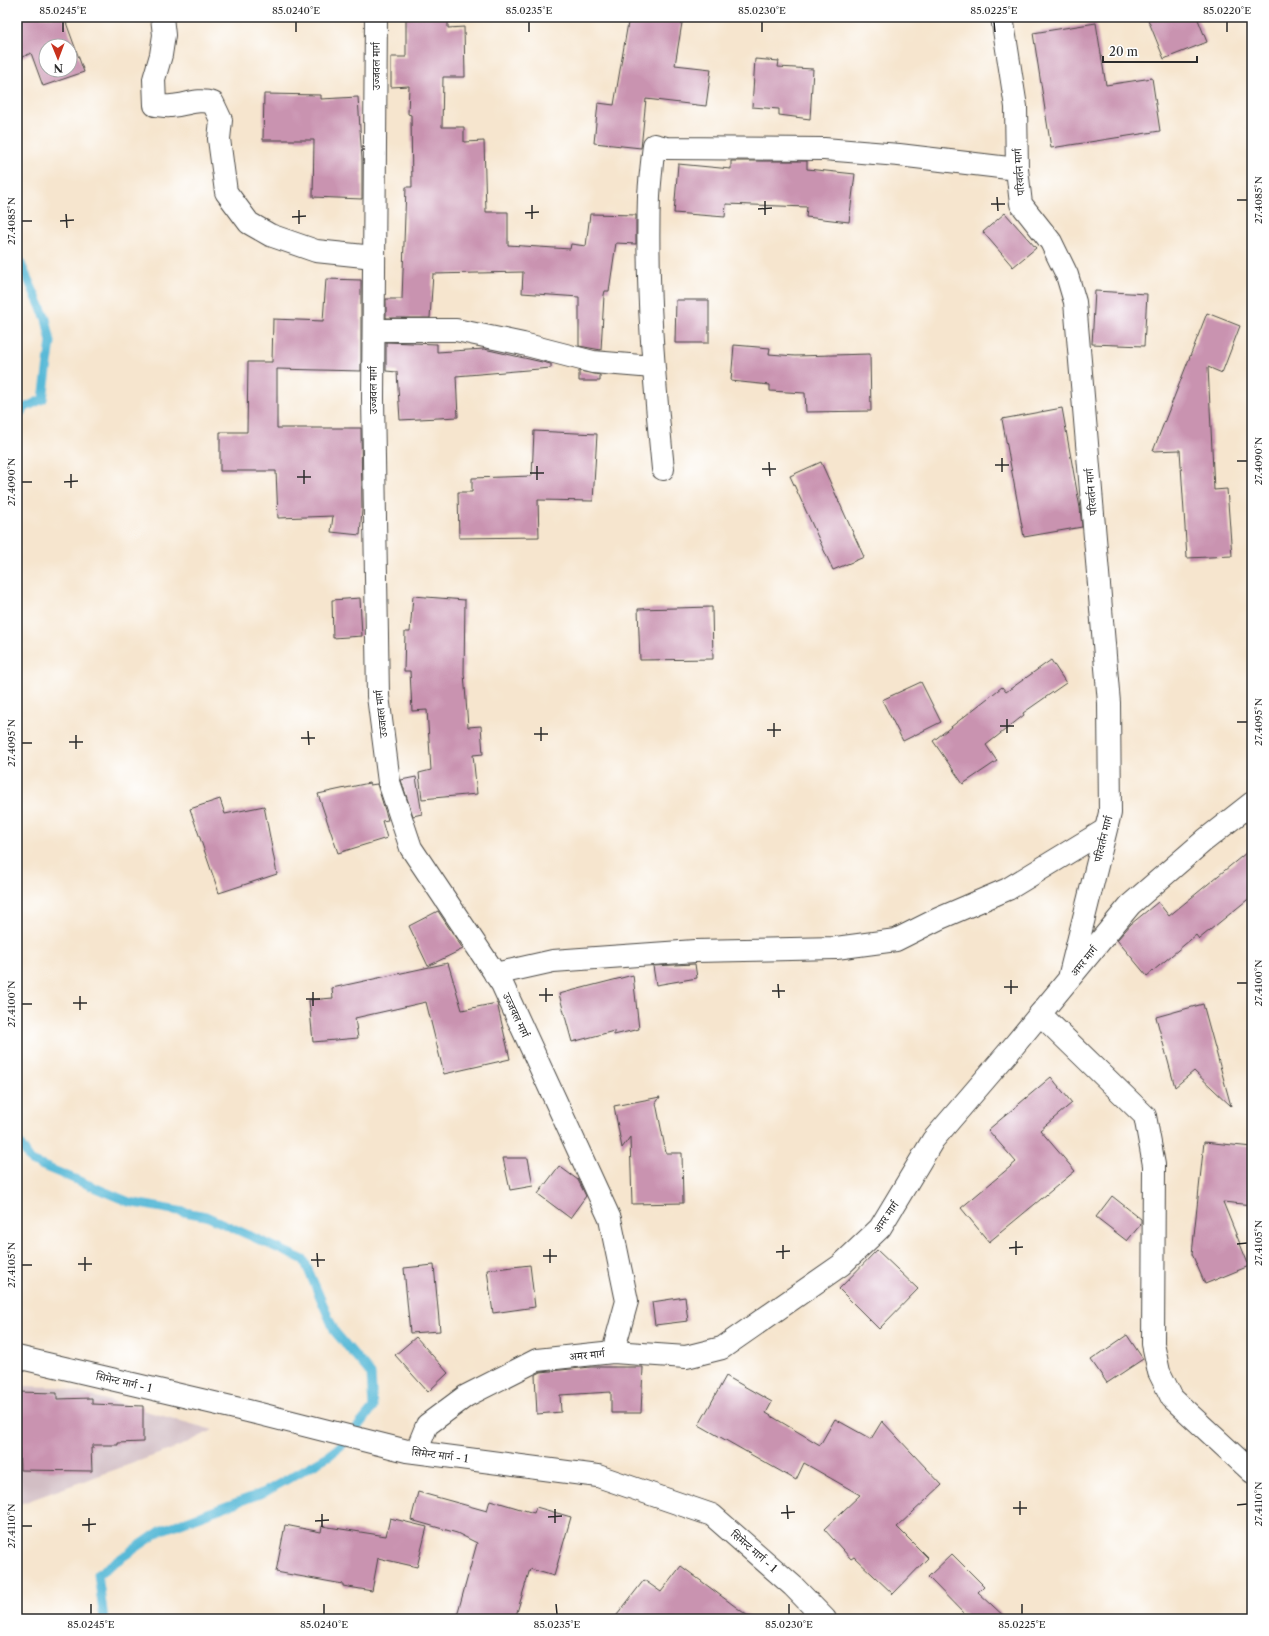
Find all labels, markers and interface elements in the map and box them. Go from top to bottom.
text: 85.0245°E [39,4,87,17]
text: 85.0240°E [272,4,320,17]
text: 85.0235°E [505,4,553,17]
text: 85.0230°E [738,4,786,17]
text: 85.0225°E [970,4,1018,17]
text: 85.0220°E [1203,4,1251,17]
north arrow [38,38,78,78]
scale bar [1103,38,1197,64]
street label: उज्जवल मार्ग [369,41,383,91]
text: 20 m [1109,44,1138,59]
text: N [53,61,63,75]
street label: परिवर्तन मार्ग [1010,147,1028,197]
text: 27.4085°N [1252,176,1265,224]
text: 27.4085°N [5,197,18,245]
street label: उज्जवल मार्ग [366,365,380,415]
text: 27.4090°N [1252,437,1265,485]
text: 27.4090°N [5,458,18,506]
street label: परिवर्तन मार्ग [1082,467,1100,517]
street label: उज्जवल मार्ग [371,688,391,739]
text: 27.4095°N [1252,698,1265,746]
text: 27.4095°N [5,719,18,767]
street label: परिवर्तन मार्ग [1090,813,1116,865]
street label: अमर मार्ग [1067,942,1101,979]
text: 27.4100°N [1252,959,1265,1007]
text: 27.4100°N [5,980,18,1028]
street label: उज्जवल मार्ग [499,989,533,1041]
street label: अमर मार्ग [870,1197,902,1236]
text: 27.4105°N [1252,1220,1265,1266]
text: 27.4105°N [5,1242,18,1288]
street label: अमर मार्ग [569,1346,607,1364]
street label: सिमेन्ट मार्ग - 1 [94,1369,154,1395]
street label: सिमेन्ट मार्ग - 1 [410,1444,470,1465]
text: 27.4110°N [1252,1482,1265,1526]
text: 27.4110°N [5,1504,18,1548]
street label: सिमेन्ट मार्ग - 1 [727,1526,780,1575]
text: 85.0245°E [67,1618,115,1631]
text: 85.0240°E [300,1618,348,1631]
text: 85.0235°E [533,1618,581,1631]
text: 85.0230°E [765,1618,813,1631]
text: 85.0225°E [998,1618,1046,1631]

